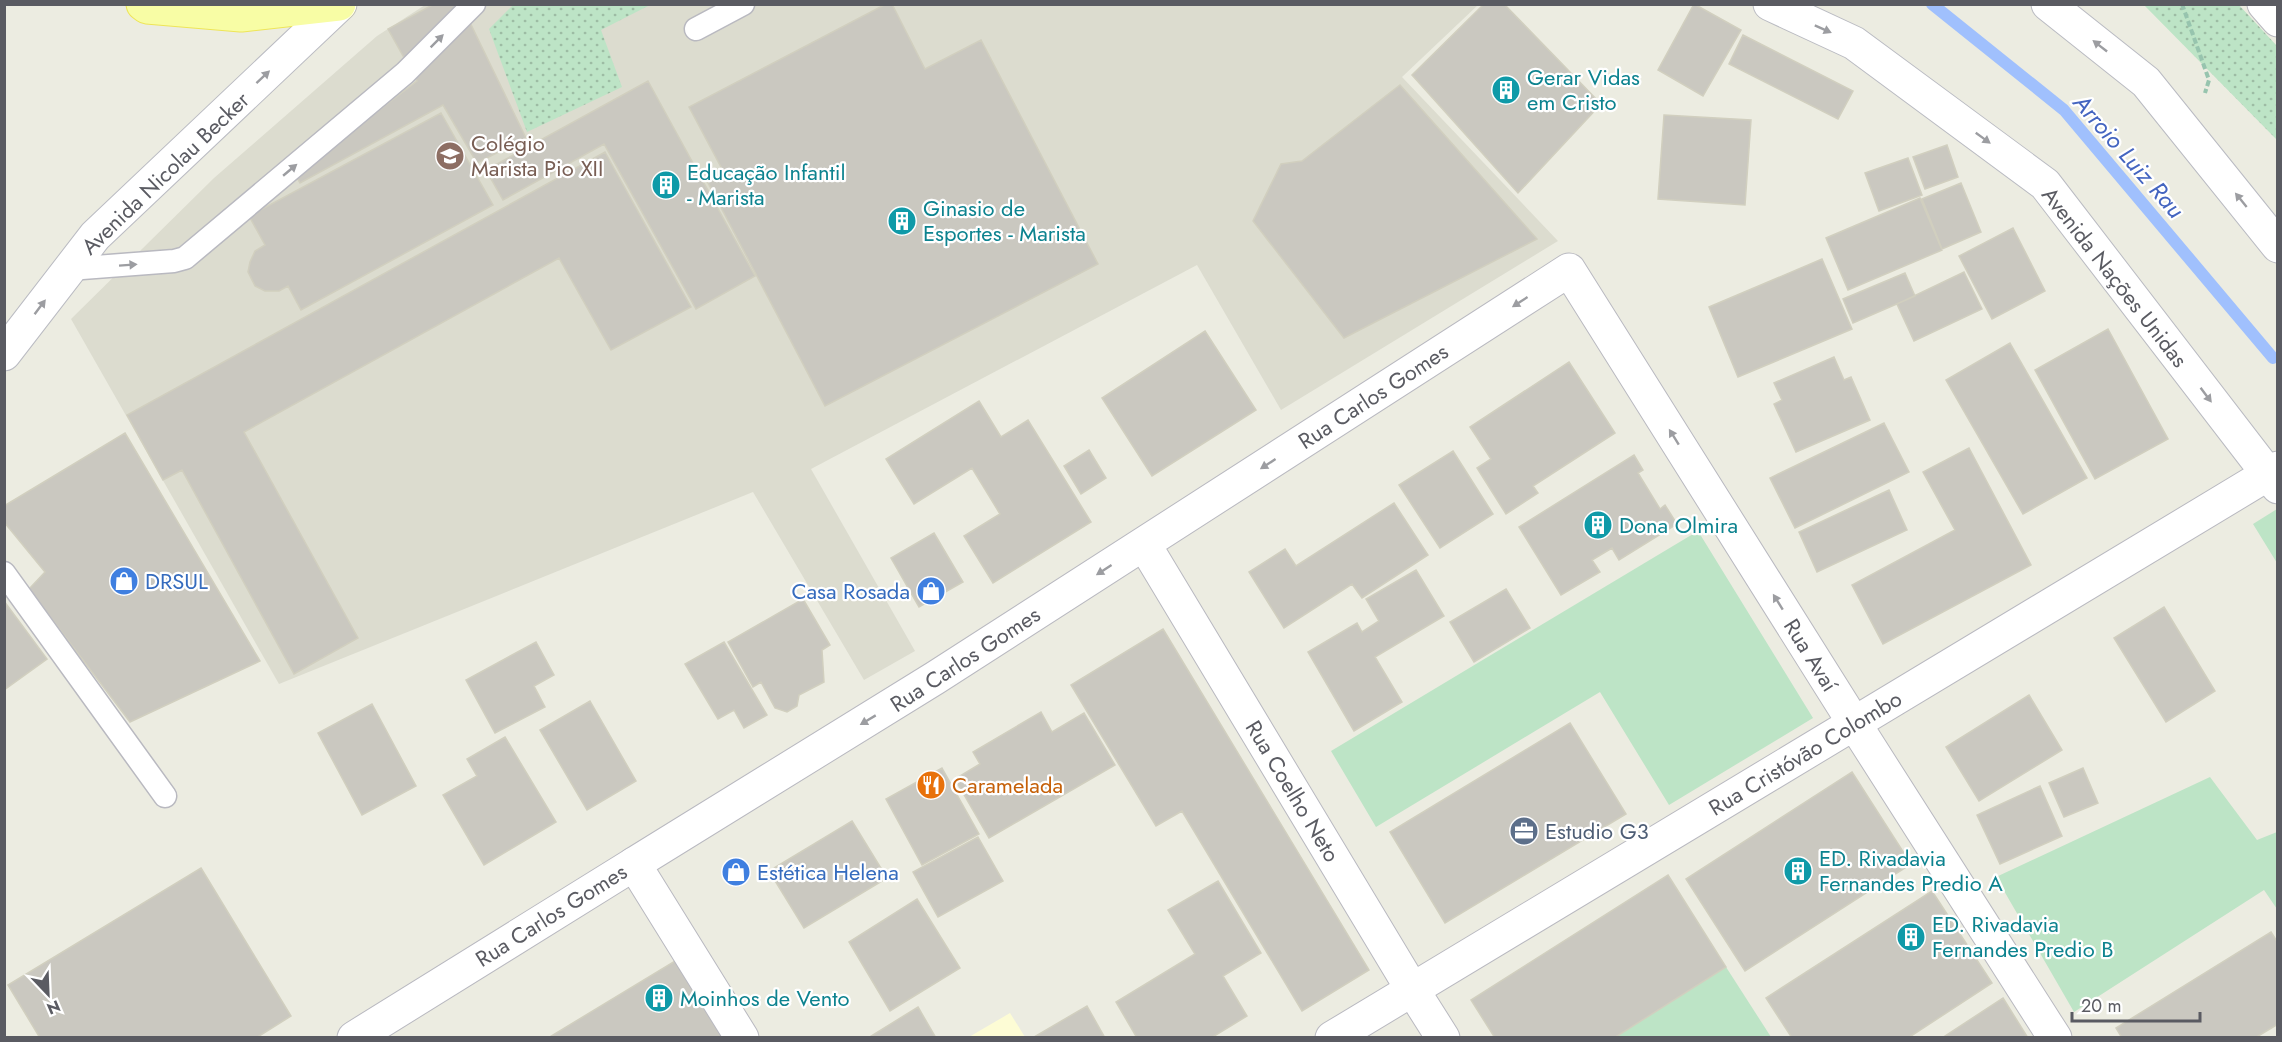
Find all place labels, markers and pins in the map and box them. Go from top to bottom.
place label: Gerar Vidas em Cristo [1527,61,1640,118]
building icon: Gerar Vidas em Cristo [1490,74,1522,106]
place label: Colégio Marista Pio XII [471,127,603,184]
school or university icon: Colégio Marista Pio XII [434,140,466,172]
place label: Educação Infantil - Marista [687,156,846,213]
building icon: Educação Infantil - Marista [650,169,682,201]
place label: Ginasio de Esportes - Marista [923,192,1086,249]
building icon: Ginasio de Esportes - Marista [886,205,918,237]
building icon: Dona Olmira [1582,509,1614,541]
place label: Dona Olmira [1619,509,1738,541]
shop icon: DRSUL [108,565,140,597]
place label: DRSUL [145,565,208,597]
place label: Casa Rosada [791,575,910,607]
shop icon: Casa Rosada [915,575,947,607]
restaurant icon: Caramelada [915,769,947,801]
place label: Caramelada [952,769,1063,801]
office icon: Estudio G3 [1508,815,1540,847]
place label: Estudio G3 [1545,815,1649,847]
place label: ED. Rivadavia Fernandes Predio A [1819,842,2003,899]
building icon: ED. Rivadavia Fernandes Predio A [1782,855,1814,887]
shop icon: Estética Helena [720,856,752,888]
place label: Estética Helena [757,856,899,888]
place label: ED. Rivadavia Fernandes Predio B [1932,908,2114,965]
building icon: ED. Rivadavia Fernandes Predio B [1895,921,1927,953]
building icon: Moinhos de Vento [643,982,675,1014]
place label: Moinhos de Vento [680,982,850,1014]

